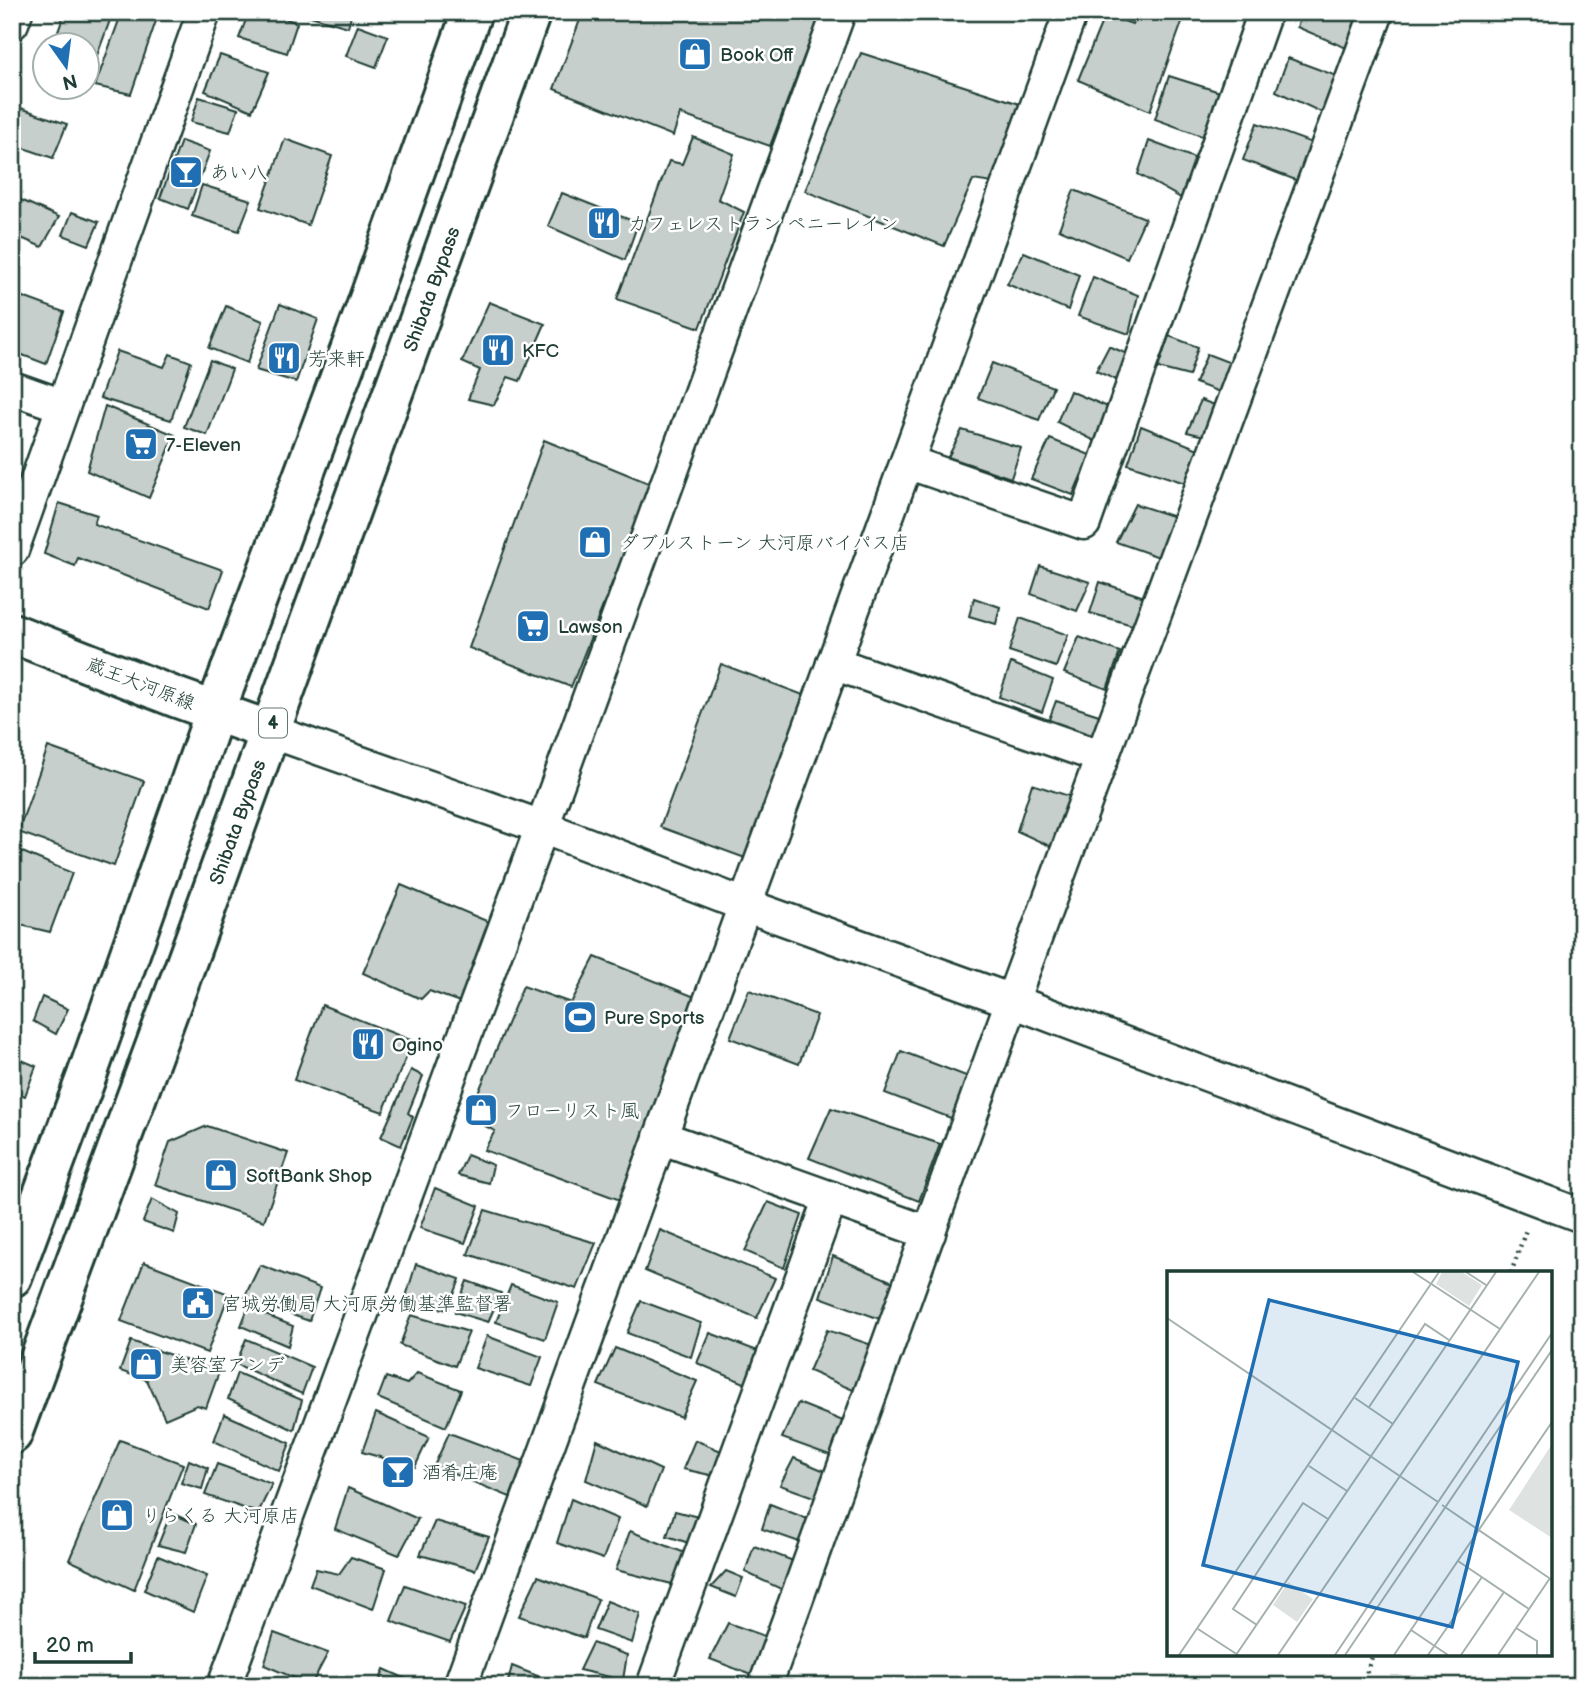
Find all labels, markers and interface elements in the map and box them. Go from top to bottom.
north arrow [32,32,102,102]
shop icon: Book Off [676,35,714,73]
place label: Book Off [720,44,795,67]
text: N [60,68,79,94]
bar icon: あい八 [167,153,205,191]
place label: あい八 [210,162,267,185]
restaurant icon: カフェレストラン ペニーレイン [585,204,623,242]
place label: カフェレストラン ペニーレイン [628,213,899,236]
street label: Shibata Bypass [399,224,466,355]
restaurant icon: KFC [479,331,517,369]
restaurant icon: 芳来軒 [265,339,303,377]
place label: KFC [522,340,559,363]
place label: 芳来軒 [308,348,365,371]
supermarket icon: 7-Eleven [122,425,160,463]
place label: 7-Eleven [166,434,241,457]
shop icon: ダブルストーン 大河原バイパス店 [576,523,614,561]
place label: ダブルストーン 大河原バイパス店 [620,532,909,555]
supermarket icon: Lawson [514,607,552,645]
place label: Lawson [558,616,623,639]
street label: 蔵王大河原線 [83,653,198,716]
road number: 4 [259,708,287,738]
street label: Shibata Bypass [205,757,272,888]
sports icon: Pure Sports [561,998,599,1036]
place label: Pure Sports [604,1007,704,1030]
restaurant icon: Ogino [349,1025,387,1063]
place label: Ogino [392,1034,443,1057]
shop icon: フローリスト風 [462,1091,500,1129]
place label: フローリスト風 [505,1100,640,1123]
shop icon: SoftBank Shop [202,1156,240,1194]
place label: SoftBank Shop [246,1165,372,1188]
inset map [1167,1271,1552,1656]
public building icon: 宮城労働局 大河原労働基準監督署 [179,1284,217,1322]
place label: 宮城労働局 大河原労働基準監督署 [222,1293,512,1316]
shop icon: 美容室アンデ [127,1345,165,1383]
place label: 美容室アンデ [170,1354,285,1377]
bar icon: 酒肴庄庵 [379,1453,417,1491]
place label: 酒肴庄庵 [422,1462,498,1485]
shop icon: りらくる 大河原店 [98,1496,136,1534]
place label: りらくる 大河原店 [142,1505,299,1528]
scale bar [35,1621,131,1665]
text: 20 m [46,1633,94,1658]

